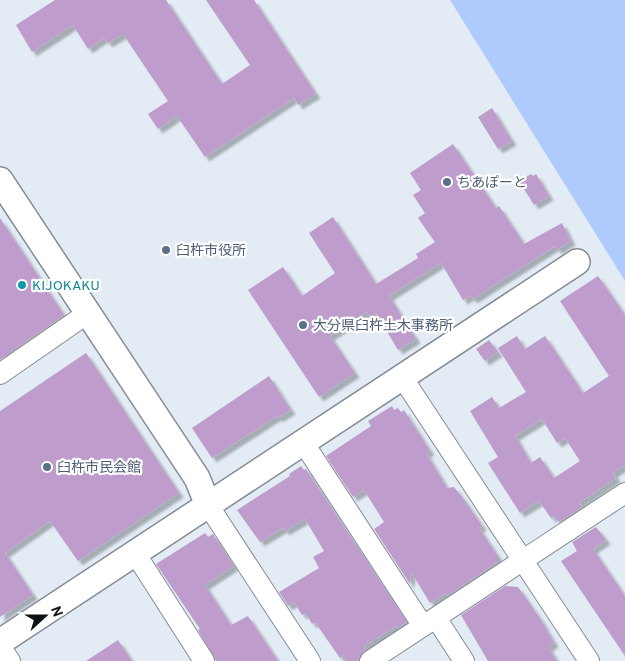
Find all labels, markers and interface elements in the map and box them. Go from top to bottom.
place label: ちあぽーと [457,175,527,192]
marker: ちあぽーと [441,176,453,188]
place label: 臼杵市役所 [176,243,246,260]
marker: 臼杵市役所 [160,244,172,256]
place label: KIJOKAKU [32,278,100,295]
marker: KIJOKAKU [16,279,28,291]
place label: 大分県臼杵土木事務所 [313,318,453,335]
marker: 大分県臼杵土木事務所 [297,319,309,331]
place label: 臼杵市民会館 [57,460,141,477]
marker: 臼杵市民会館 [41,461,53,473]
north arrow [20,591,70,641]
text: N [46,604,65,620]

